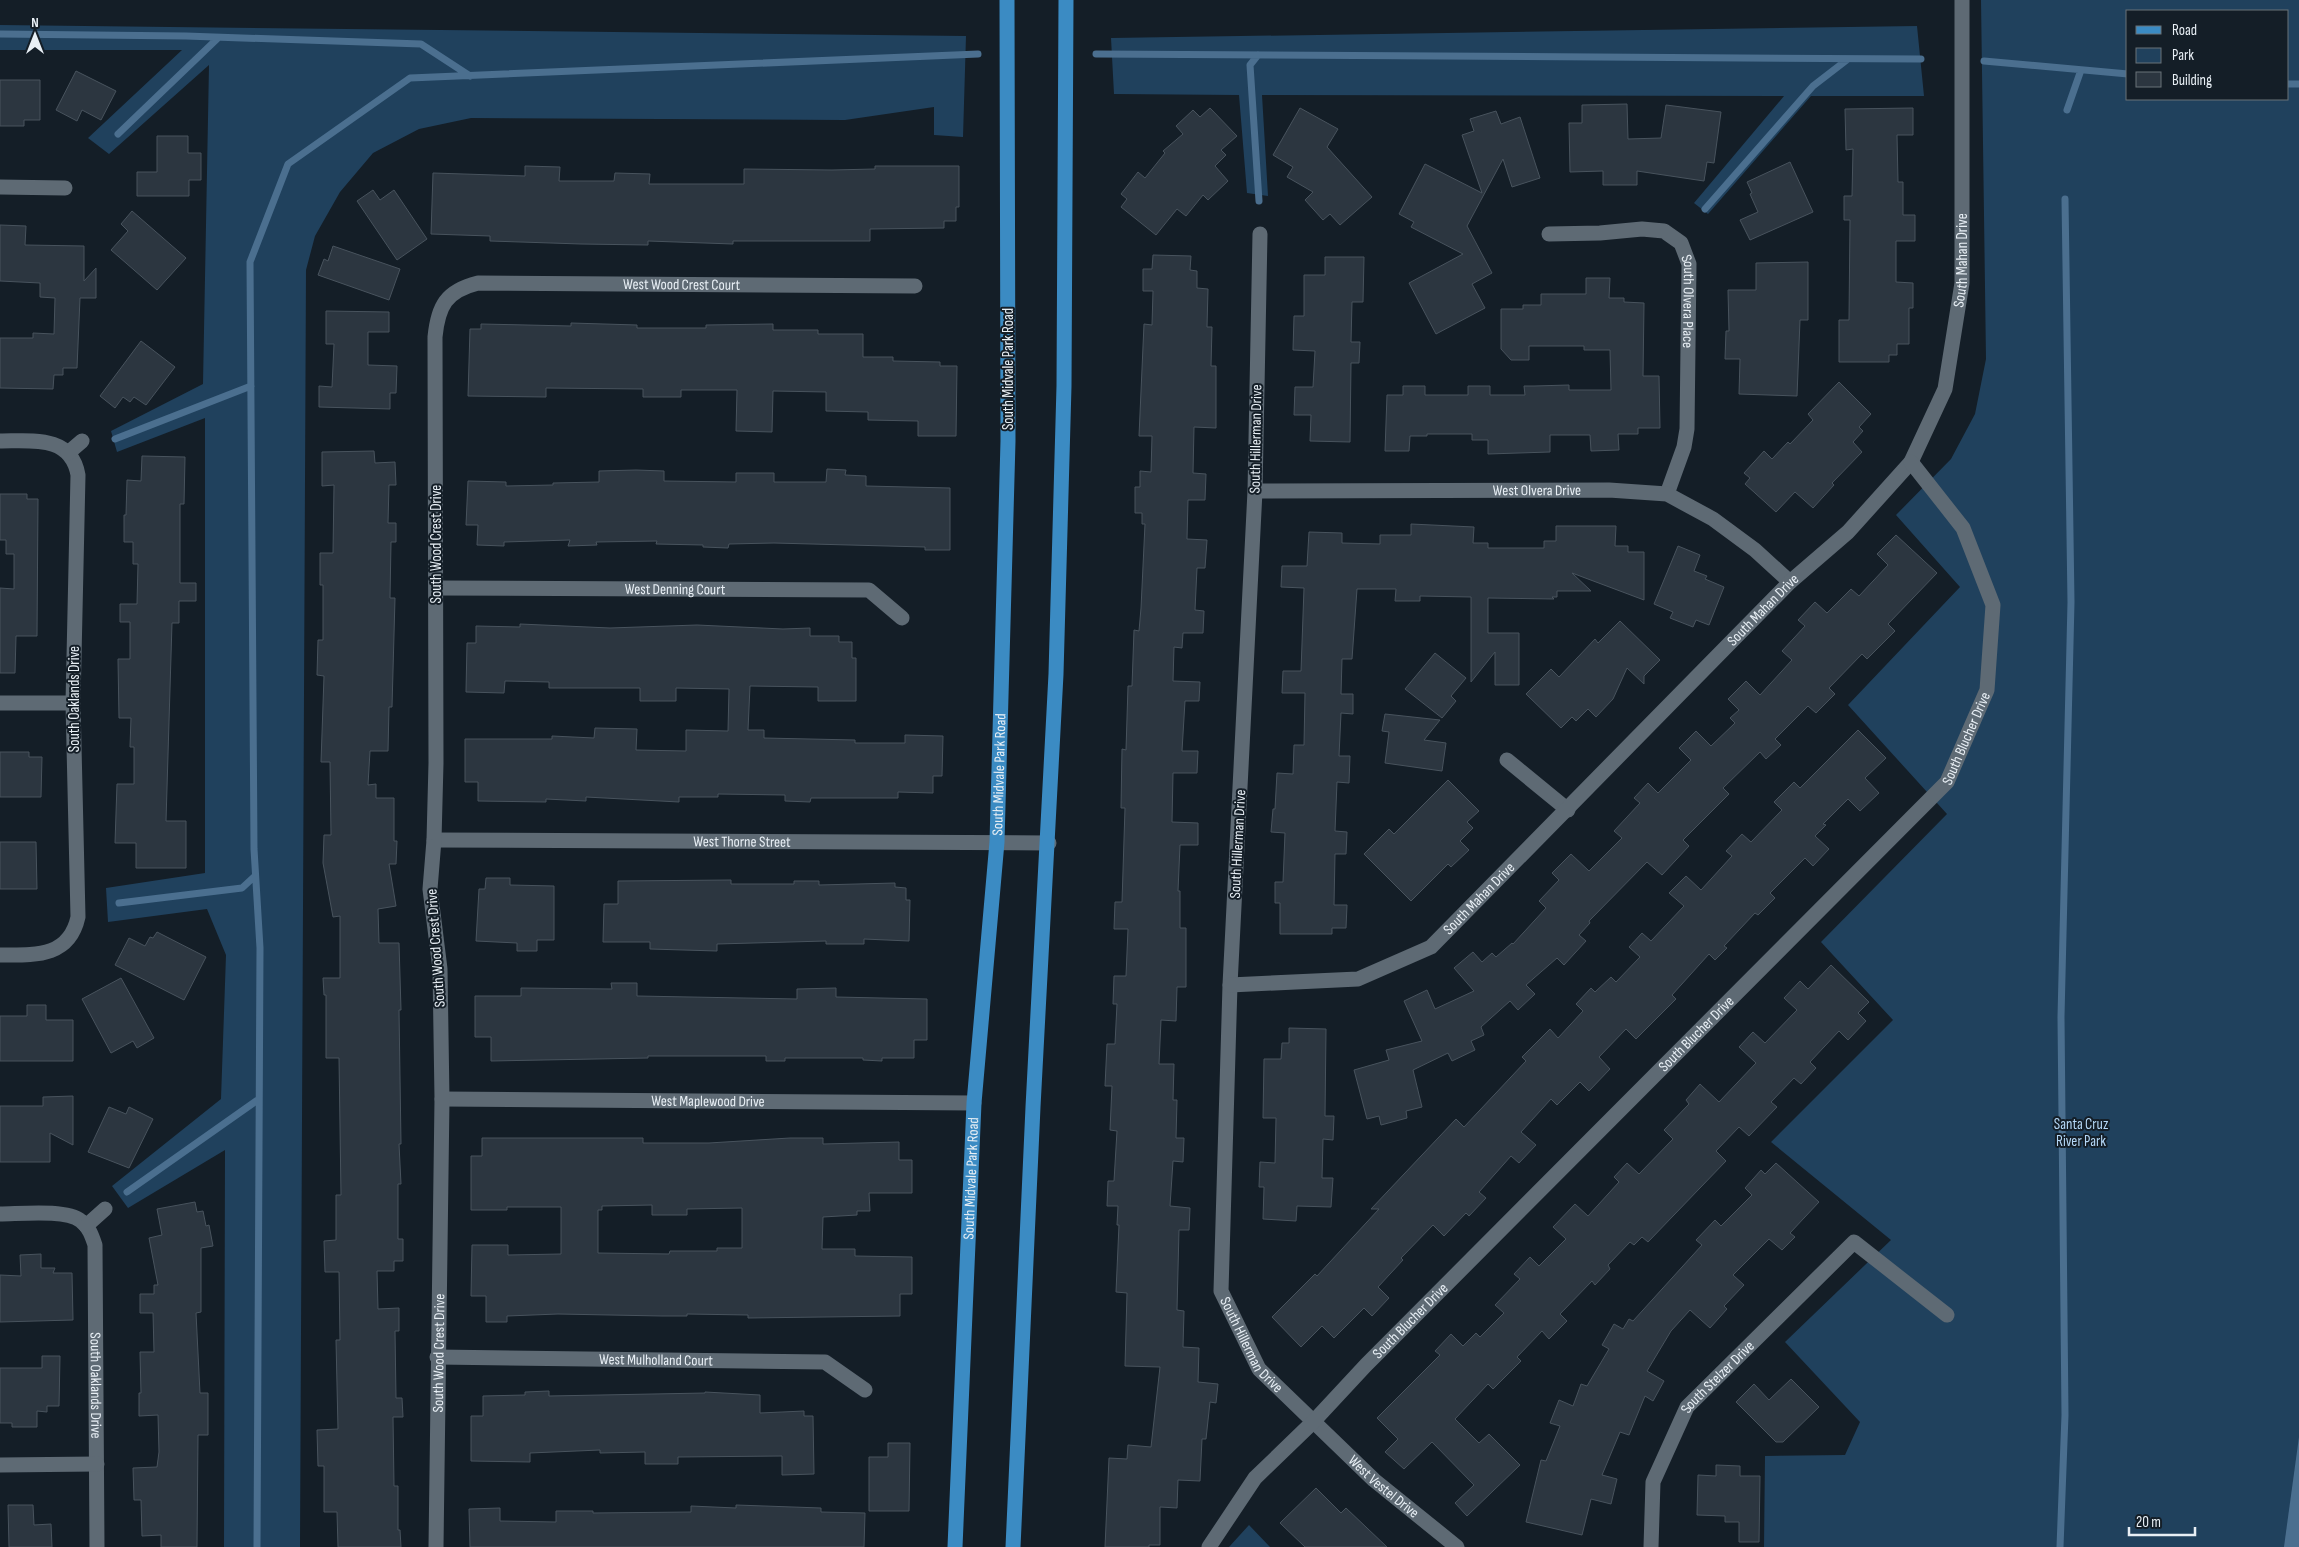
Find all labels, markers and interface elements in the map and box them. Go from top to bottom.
north arrow [10,10,60,60]
legend [2126,10,2289,100]
text: N [31,14,39,31]
text: Road [2172,21,2197,40]
text: Park [2172,46,2194,65]
text: Building [2172,71,2212,90]
street label: South Mahan Drive [1949,213,1972,309]
street label: South Olvera Place [1677,252,1699,348]
street label: West Wood Crest Court [623,274,741,294]
street label: South Midvale Park Road [999,308,1018,430]
street label: South Hillerman Drive [1246,384,1266,494]
street label: West Olvera Drive [1493,481,1581,500]
street label: South Wood Crest Drive [427,485,446,603]
street label: South Mahan Drive [1723,569,1803,650]
street label: West Denning Court [625,579,726,599]
street label: South Oaklands Drive [65,646,84,752]
street label: South Blucher Drive [1937,689,1995,788]
street label: South Midvale Park Road [988,713,1010,836]
street label: South Hillerman Drive [1226,789,1250,899]
street label: West Thorne Street [693,832,791,851]
street label: South Mahan Drive [1439,858,1519,939]
street label: South Wood Crest Drive [422,888,450,1008]
street label: South Blucher Drive [1654,992,1738,1076]
street label: West Maplewood Drive [651,1091,765,1111]
park label: Santa Cruz River Park [2054,1115,2109,1151]
street label: South Midvale Park Road [959,1117,983,1240]
street label: South Blucher Drive [1368,1279,1452,1363]
street label: South Wood Crest Drive [428,1293,449,1413]
street label: South Hillerman Drive [1216,1294,1287,1397]
street label: South Oaklands Drive [86,1332,106,1439]
street label: South Stelzer Drive [1676,1336,1758,1416]
street label: West Mulholland Court [599,1350,713,1370]
street label: West Vestel Drive [1344,1451,1423,1522]
scale bar [2129,1504,2195,1536]
text: 20 m [2136,1513,2161,1532]

